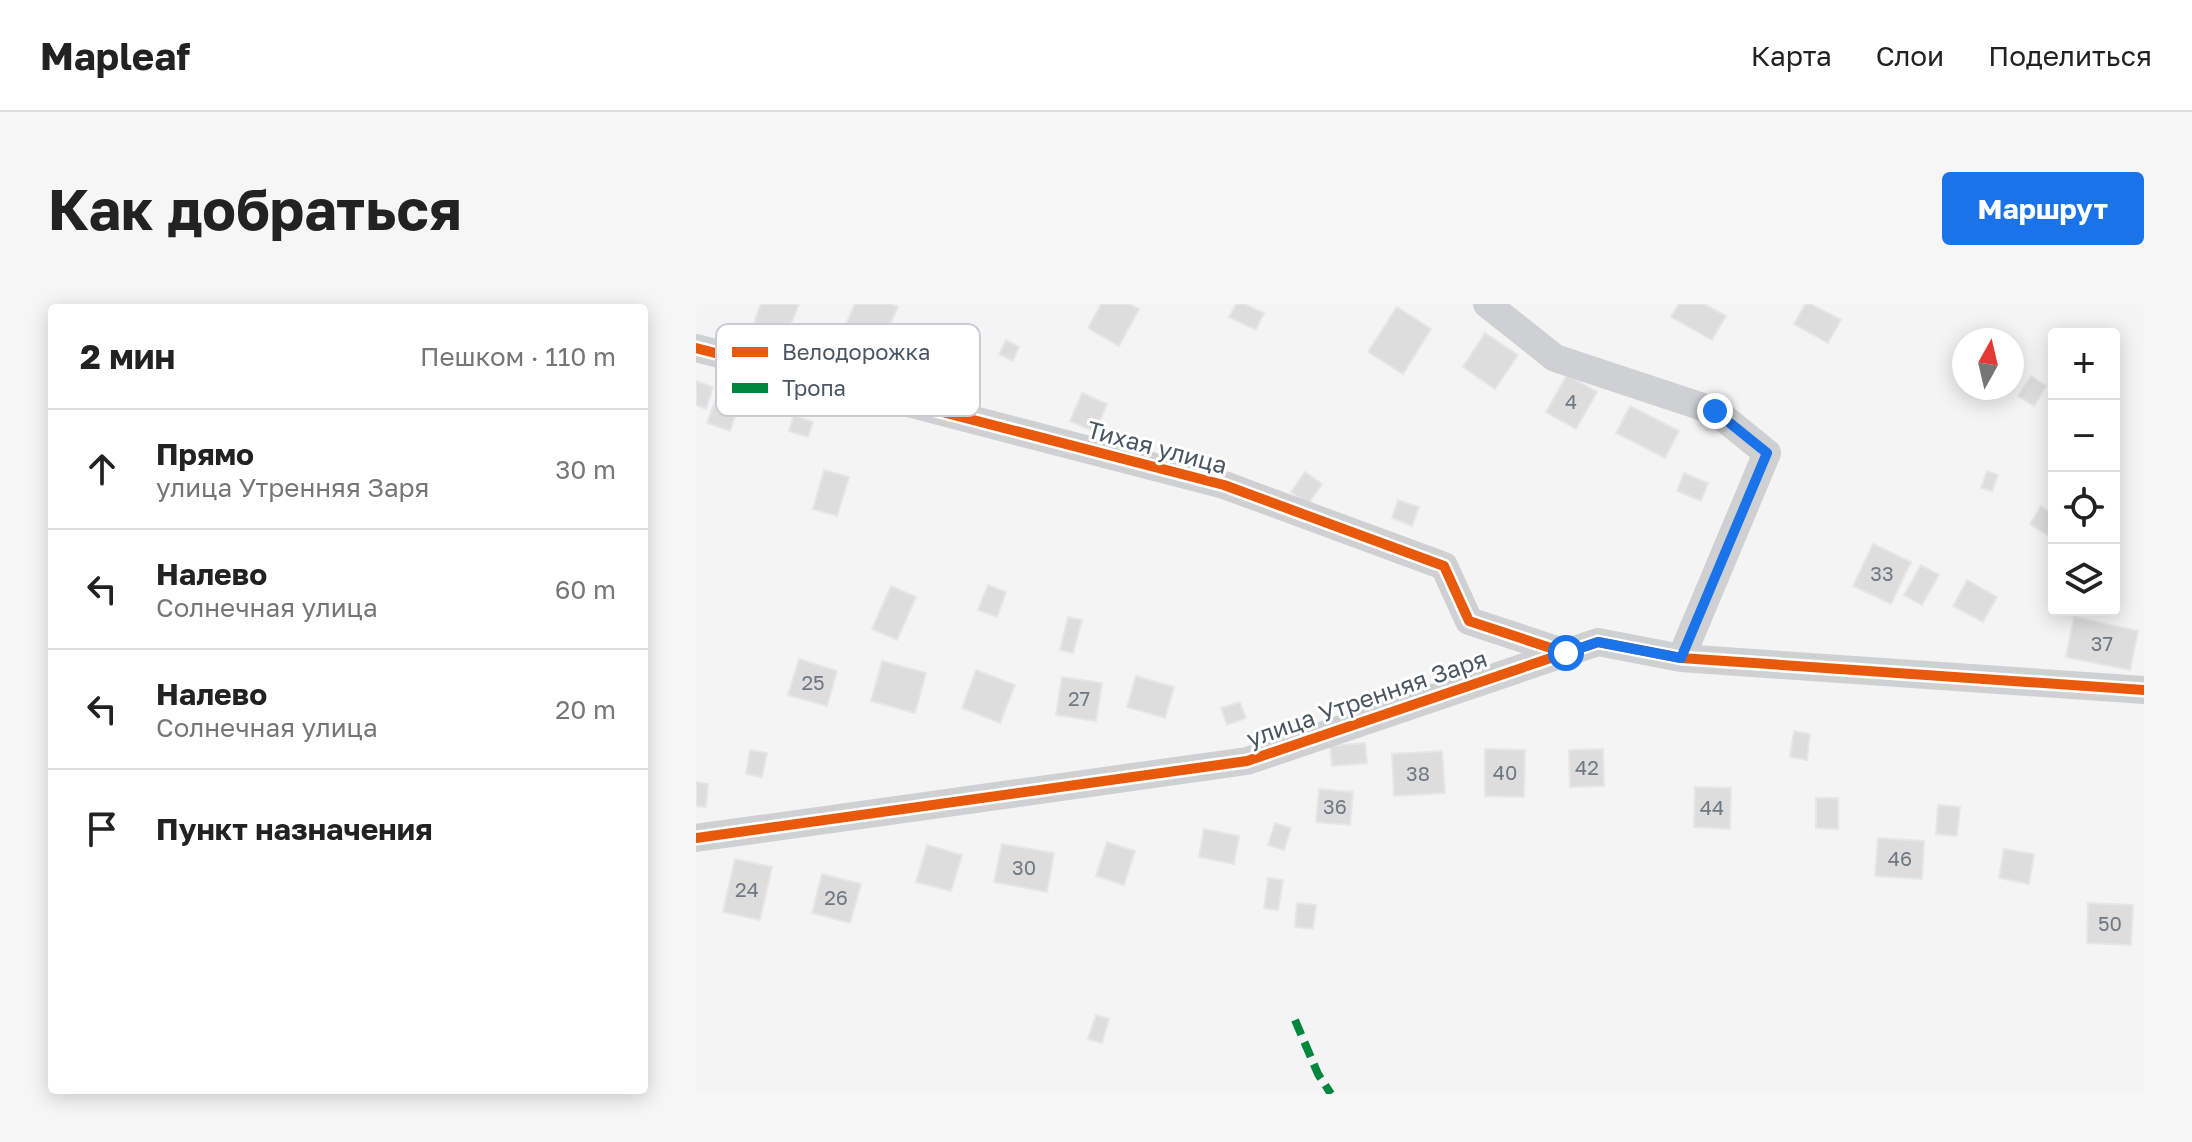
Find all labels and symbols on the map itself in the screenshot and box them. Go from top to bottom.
legend [716,324,980,416]
north arrow [1952,328,2024,400]
text: Велодорожка [782,338,930,365]
text: Тропа [782,374,846,401]
house number: 4 [1565,389,1577,413]
route end [1697,393,1733,429]
street label: Тихая улица [1084,414,1231,479]
house number: 33 [1870,561,1894,585]
house number: 37 [2091,631,2113,655]
route start [1548,635,1584,671]
street label: улица Утренняя Заря [1242,643,1491,752]
house number: 25 [801,670,825,694]
house number: 27 [1068,686,1090,710]
house number: 42 [1575,755,1599,779]
house number: 40 [1493,760,1517,784]
house number: 38 [1406,761,1430,785]
house number: 36 [1323,794,1347,818]
house number: 44 [1700,795,1724,819]
house number: 46 [1888,846,1912,870]
house number: 30 [1012,855,1036,879]
house number: 24 [735,877,759,901]
house number: 26 [824,885,848,909]
house number: 50 [2098,911,2122,935]

